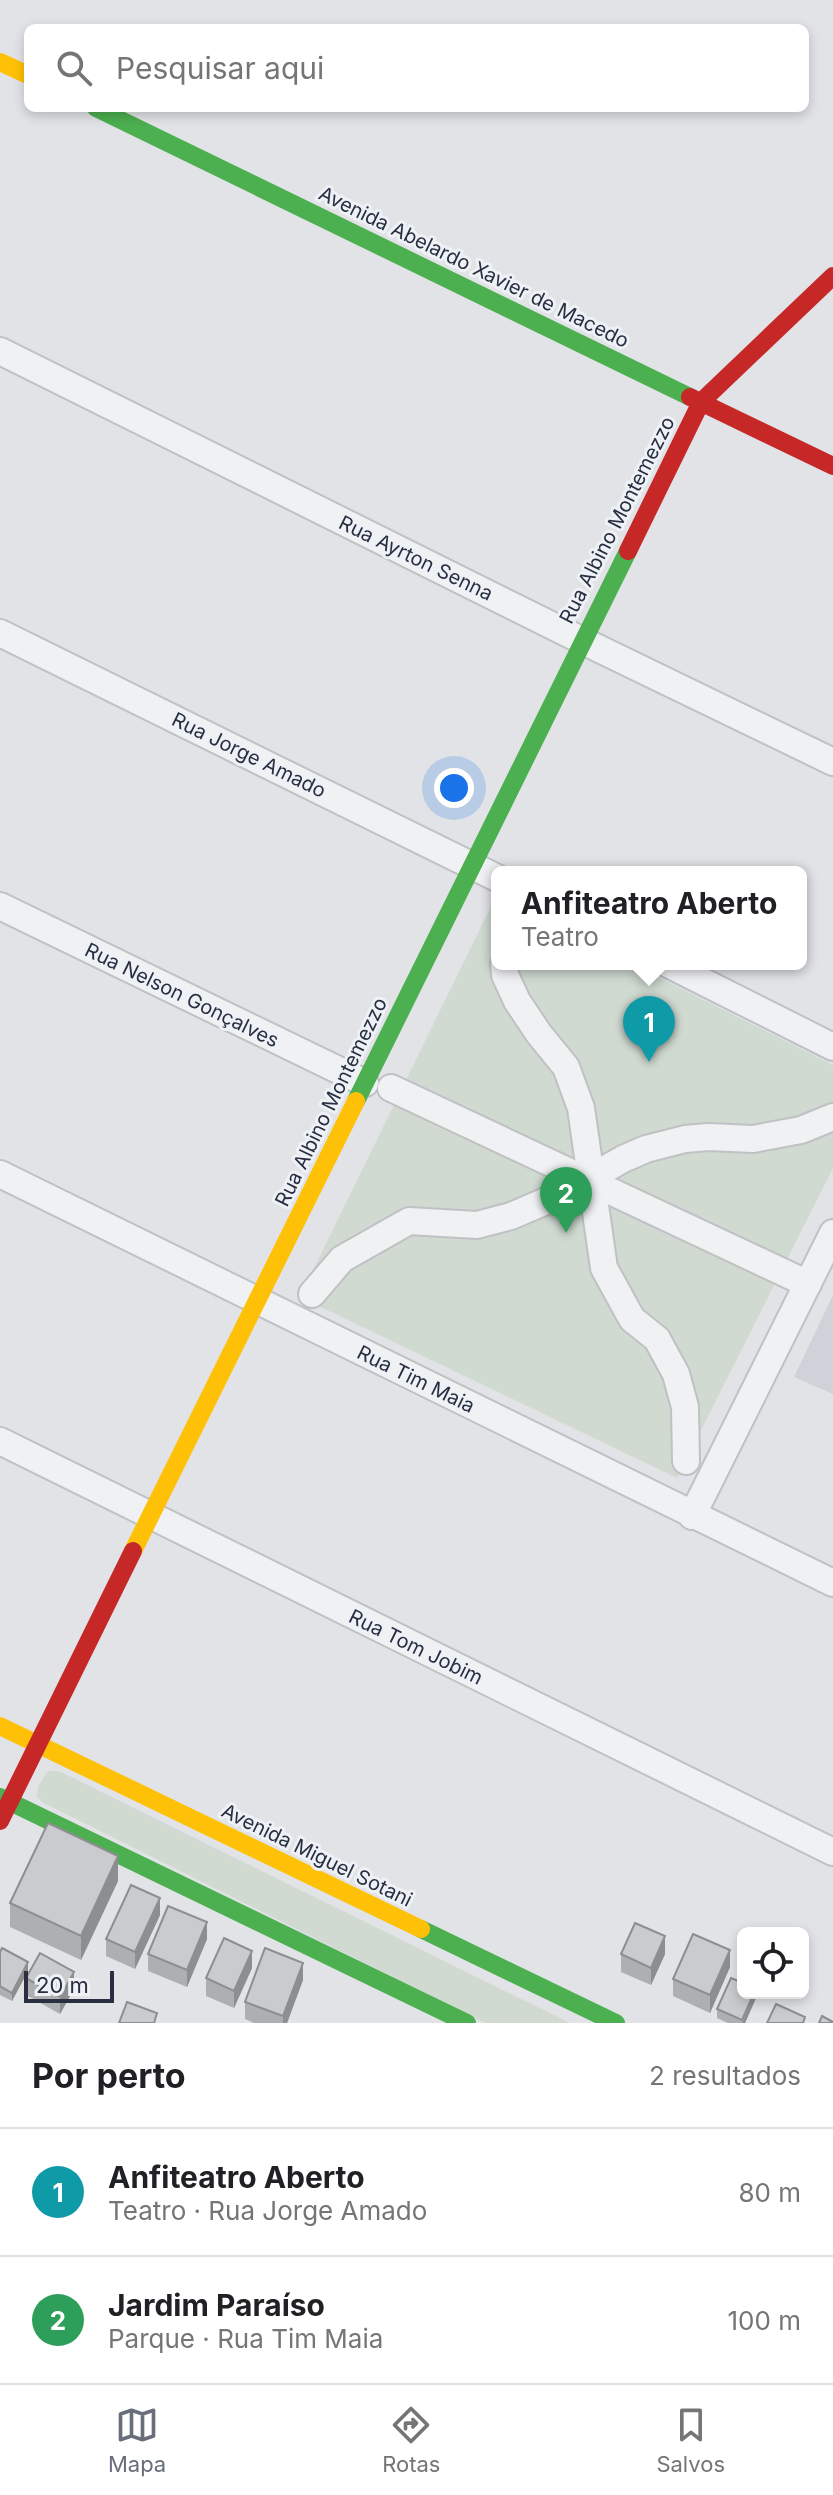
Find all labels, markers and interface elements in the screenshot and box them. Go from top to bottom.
search box [24,24,809,112]
icon: search [52,46,96,90]
text: Pesquisar aqui [116,50,324,86]
street label: Avenida Abelardo Xavier de Macedo [315,181,633,353]
street label: Rua Albino Montemezzo [554,412,680,628]
street label: Rua Ayrton Senna [335,510,497,606]
street label: Rua Jorge Amado [168,707,330,803]
your location [434,768,474,808]
popup [491,866,807,970]
text: Anfiteatro Aberto [521,885,777,921]
text: Teatro [521,921,599,952]
street label: Rua Nelson Gonçalves [81,938,283,1052]
street label: Rua Albino Montemezzo [270,994,392,1210]
pin: 1 [623,996,675,1062]
pin: 2 [540,1167,592,1233]
street label: Rua Tim Maia [353,1340,479,1418]
street label: Rua Tom Jobim [345,1604,487,1690]
street label: Avenida Miguel Sotani [218,1798,416,1912]
map controls [737,1927,809,1999]
button: locate [737,1927,809,1999]
scale bar [24,1967,114,2003]
text: 20 m [36,1972,89,1998]
text: Por perto [32,2055,186,2096]
text: 2 resultados [649,2060,801,2091]
text: Anfiteatro Aberto [108,2159,365,2195]
text: 1 [52,2177,64,2208]
text: 80 m [738,2177,801,2208]
text: Teatro · Rua Jorge Amado [108,2195,427,2226]
text: Jardim Paraíso [108,2287,325,2323]
text: 2 [50,2305,66,2336]
text: 100 m [728,2305,801,2336]
text: Parque · Rua Tim Maia [108,2323,383,2354]
tab: Mapa [108,2403,166,2477]
tab: Rotas [382,2403,440,2477]
tab: Salvos [656,2403,725,2477]

